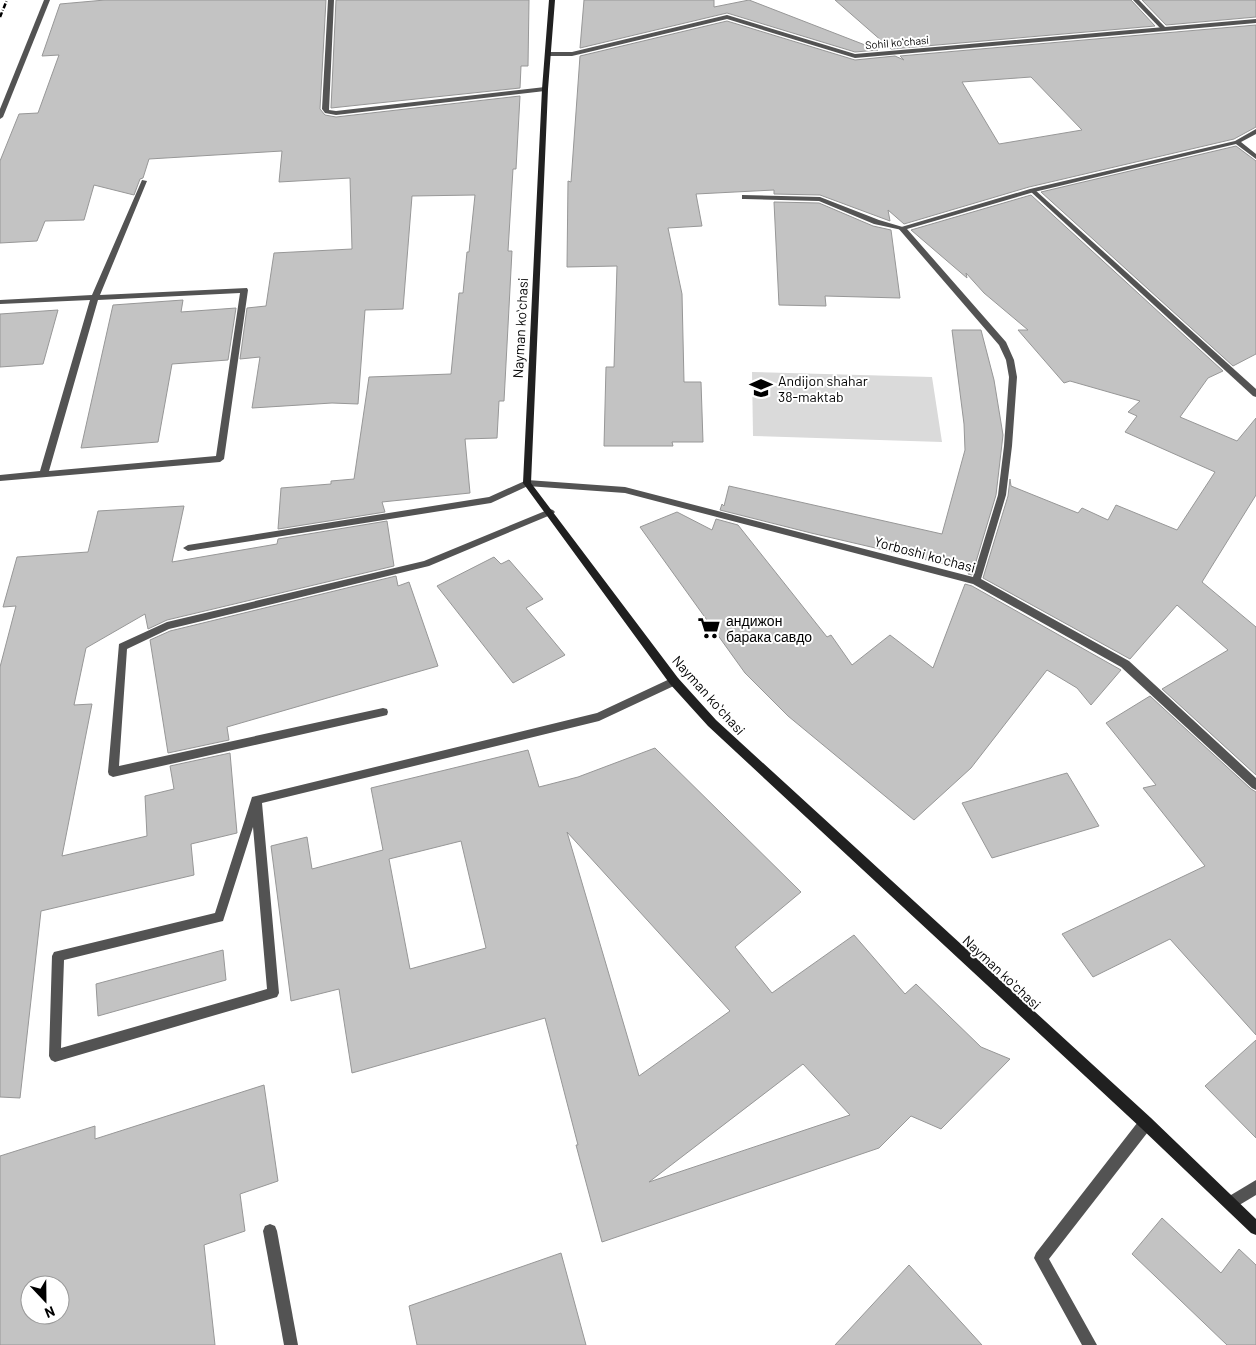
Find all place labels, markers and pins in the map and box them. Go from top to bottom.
place label: Andijon shahar 38-maktab [778,372,868,405]
school or university icon: Andijon shahar 38-maktab [748,375,774,401]
place label: андижон барака савдо [726,612,812,645]
supermarket icon: андижон барака савдо [696,615,722,641]

